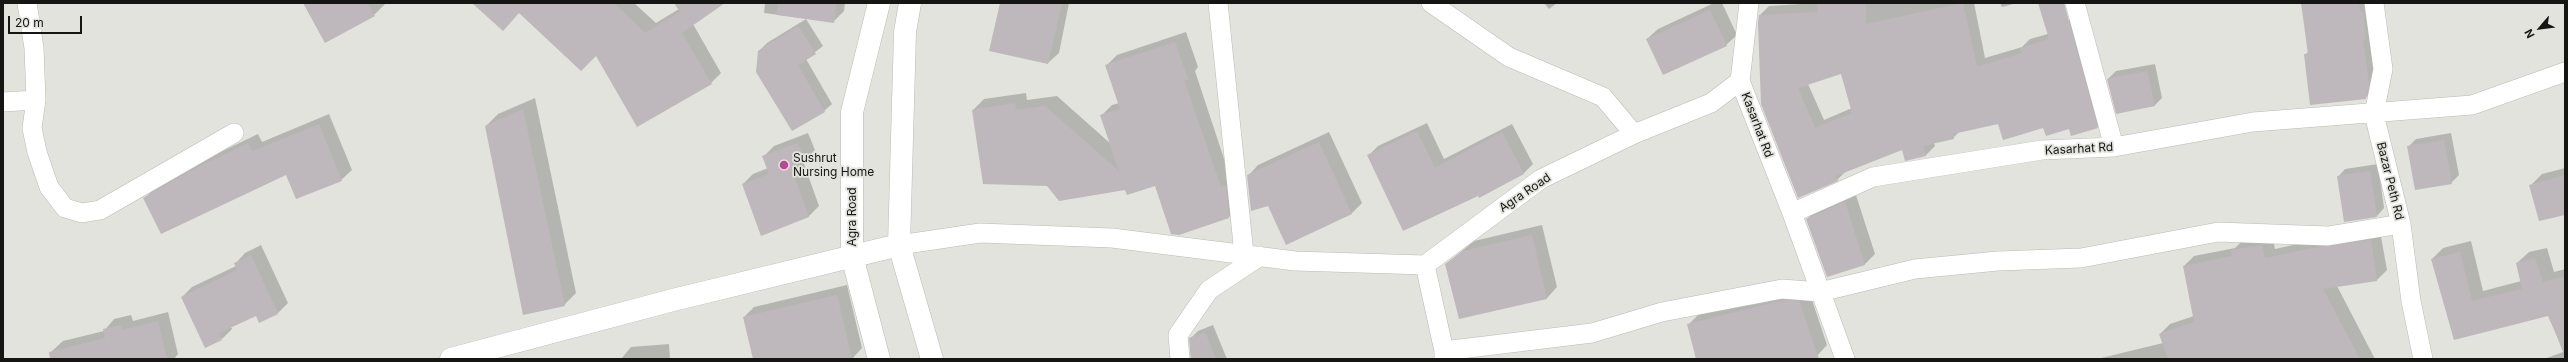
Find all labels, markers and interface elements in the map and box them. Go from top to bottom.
scale bar [10,8,84,34]
north arrow [2520,8,2560,48]
text: 20 m [15,15,44,30]
text: N [2521,27,2538,41]
street label: Kasarhat Rd [1738,90,1776,160]
street label: Kasarhat Rd [2044,140,2114,158]
street label: Bazar Peth Rd [2373,141,2407,221]
place label: Sushrut Nursing Home [793,151,874,179]
marker: Sushrut Nursing Home [778,159,790,171]
street label: Agra Road [1496,170,1554,216]
street label: Agra Road [845,187,859,247]

